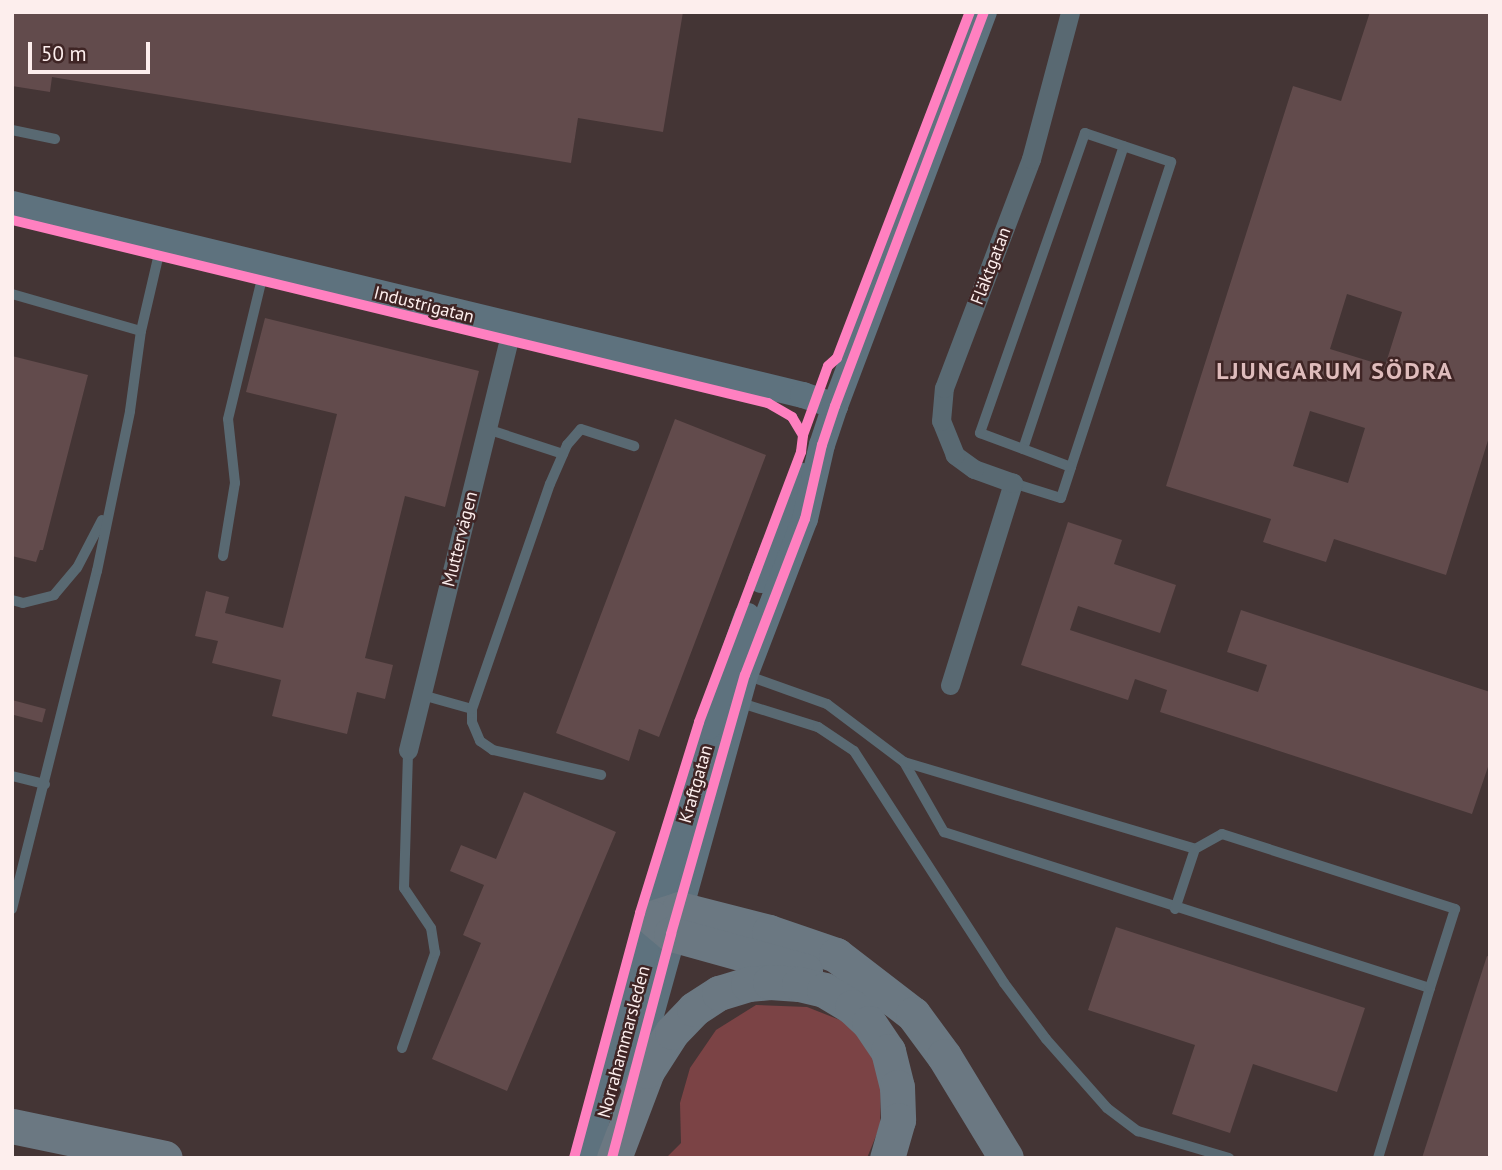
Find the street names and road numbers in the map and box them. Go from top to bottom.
street label: Fläktgatan [966,224,1016,308]
street label: Industrigatan [372,282,476,328]
street label: Muttervägen [438,489,482,589]
street label: Kraftgatan [675,742,717,826]
street label: Norrahammarsleden [593,964,655,1120]

